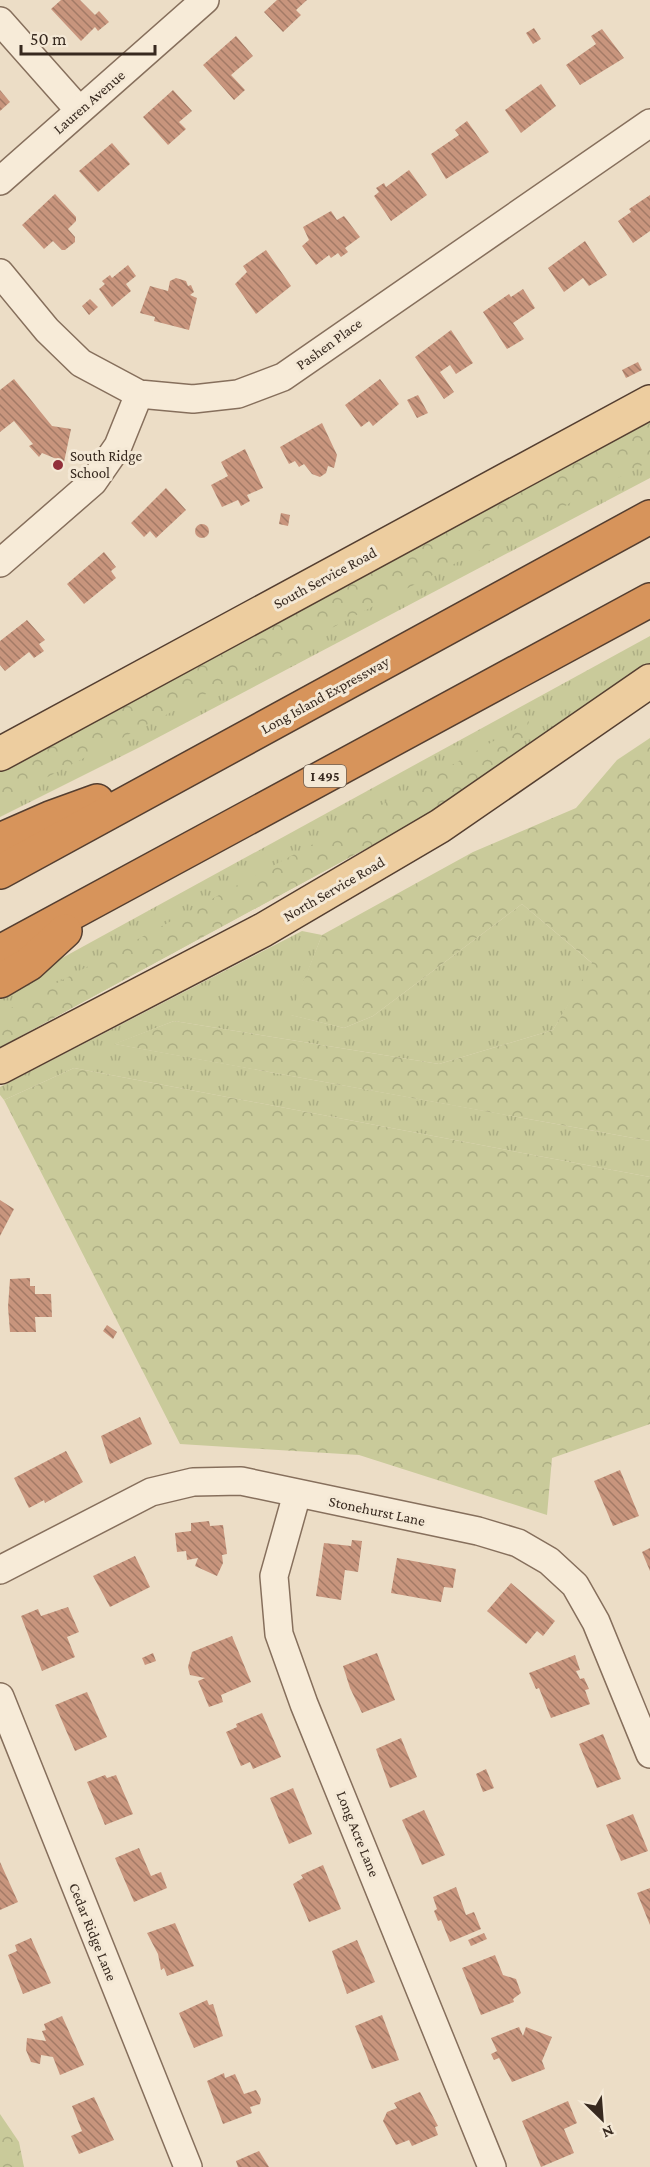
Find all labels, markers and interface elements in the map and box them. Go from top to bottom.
scale bar [21,18,154,56]
text: 50 m [30,29,67,49]
street label: Lauren Avenue [50,66,128,137]
street label: Pashen Place [293,315,365,373]
place label: South Ridge School [70,448,143,481]
marker: South Ridge School [51,458,65,472]
street label: South Service Road [271,544,379,612]
street label: Long Island Expressway [258,653,392,738]
road number: I 495 [304,765,346,787]
street label: North Service Road [281,853,388,924]
street label: Stonehurst Lane [327,1493,427,1529]
street label: Long Acre Lane [333,1789,383,1880]
street label: Cedar Ridge Lane [65,1881,120,1984]
north arrow [572,2089,632,2149]
text: N [600,2122,617,2142]

